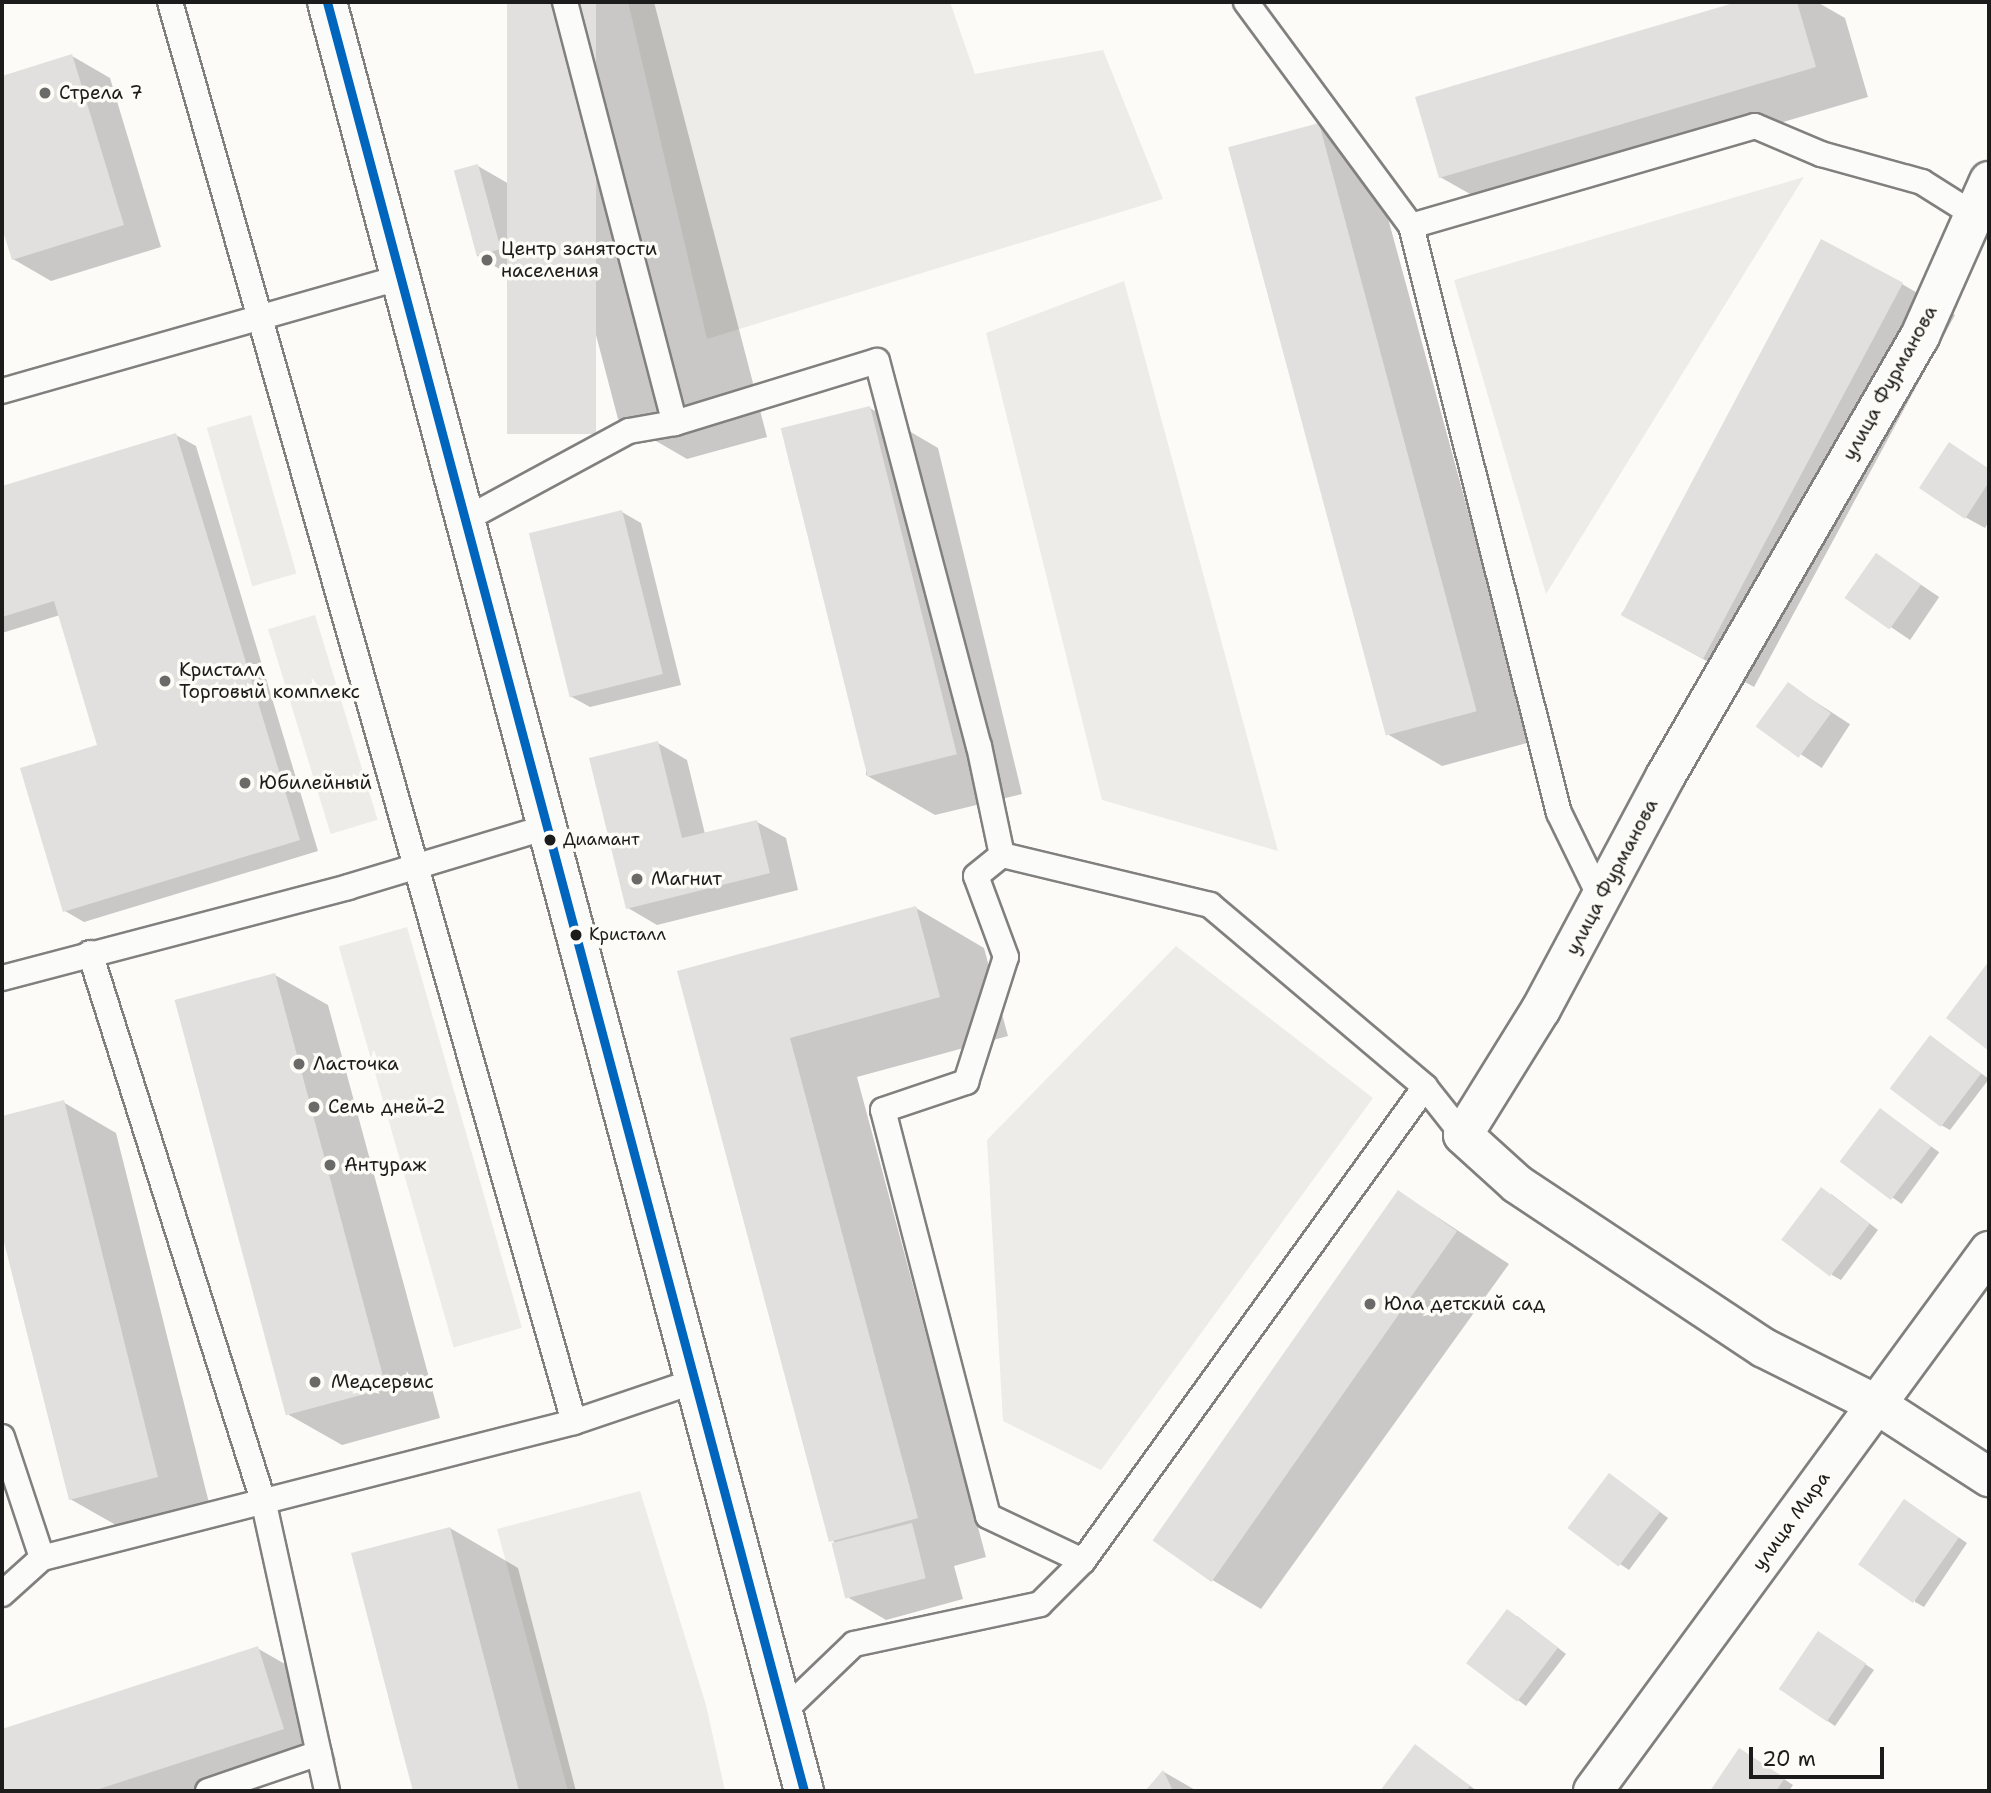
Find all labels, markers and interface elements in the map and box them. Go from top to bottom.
place label: Стрела 7 [59,82,143,104]
marker: Стрела 7 [37,85,53,101]
place label: Центр занятости населения [501,238,657,282]
marker: Центр занятости населения [479,252,495,268]
street label: улица Фурманова [1838,302,1942,464]
place label: Кристалл Торговый комплекс [179,659,360,703]
marker: Кристалл Торговый комплекс [157,673,173,689]
place label: Юбилейный [259,772,372,794]
marker: Юбилейный [237,775,253,791]
street label: улица Фурманова [1561,795,1663,959]
place label: Диамант [563,830,640,850]
marker: Диамант [543,833,557,847]
place label: Магнит [651,868,722,890]
marker: Магнит [629,871,645,887]
place label: Кристалл [589,925,666,945]
marker: Кристалл [569,928,583,942]
place label: Ласточка [313,1053,399,1075]
marker: Ласточка [291,1056,307,1072]
place label: Семь дней-2 [328,1096,446,1118]
marker: Семь дней-2 [306,1099,322,1115]
place label: Антураж [344,1154,426,1176]
marker: Антураж [322,1157,338,1173]
place label: Юла детский сад [1384,1293,1545,1315]
marker: Юла детский сад [1362,1296,1378,1312]
place label: Медсервис [331,1371,434,1393]
marker: Медсервис [305,1372,325,1392]
street label: улица Мира [1747,1467,1835,1575]
scale bar [1753,1734,1888,1778]
text: 20 m [1762,1745,1816,1773]

